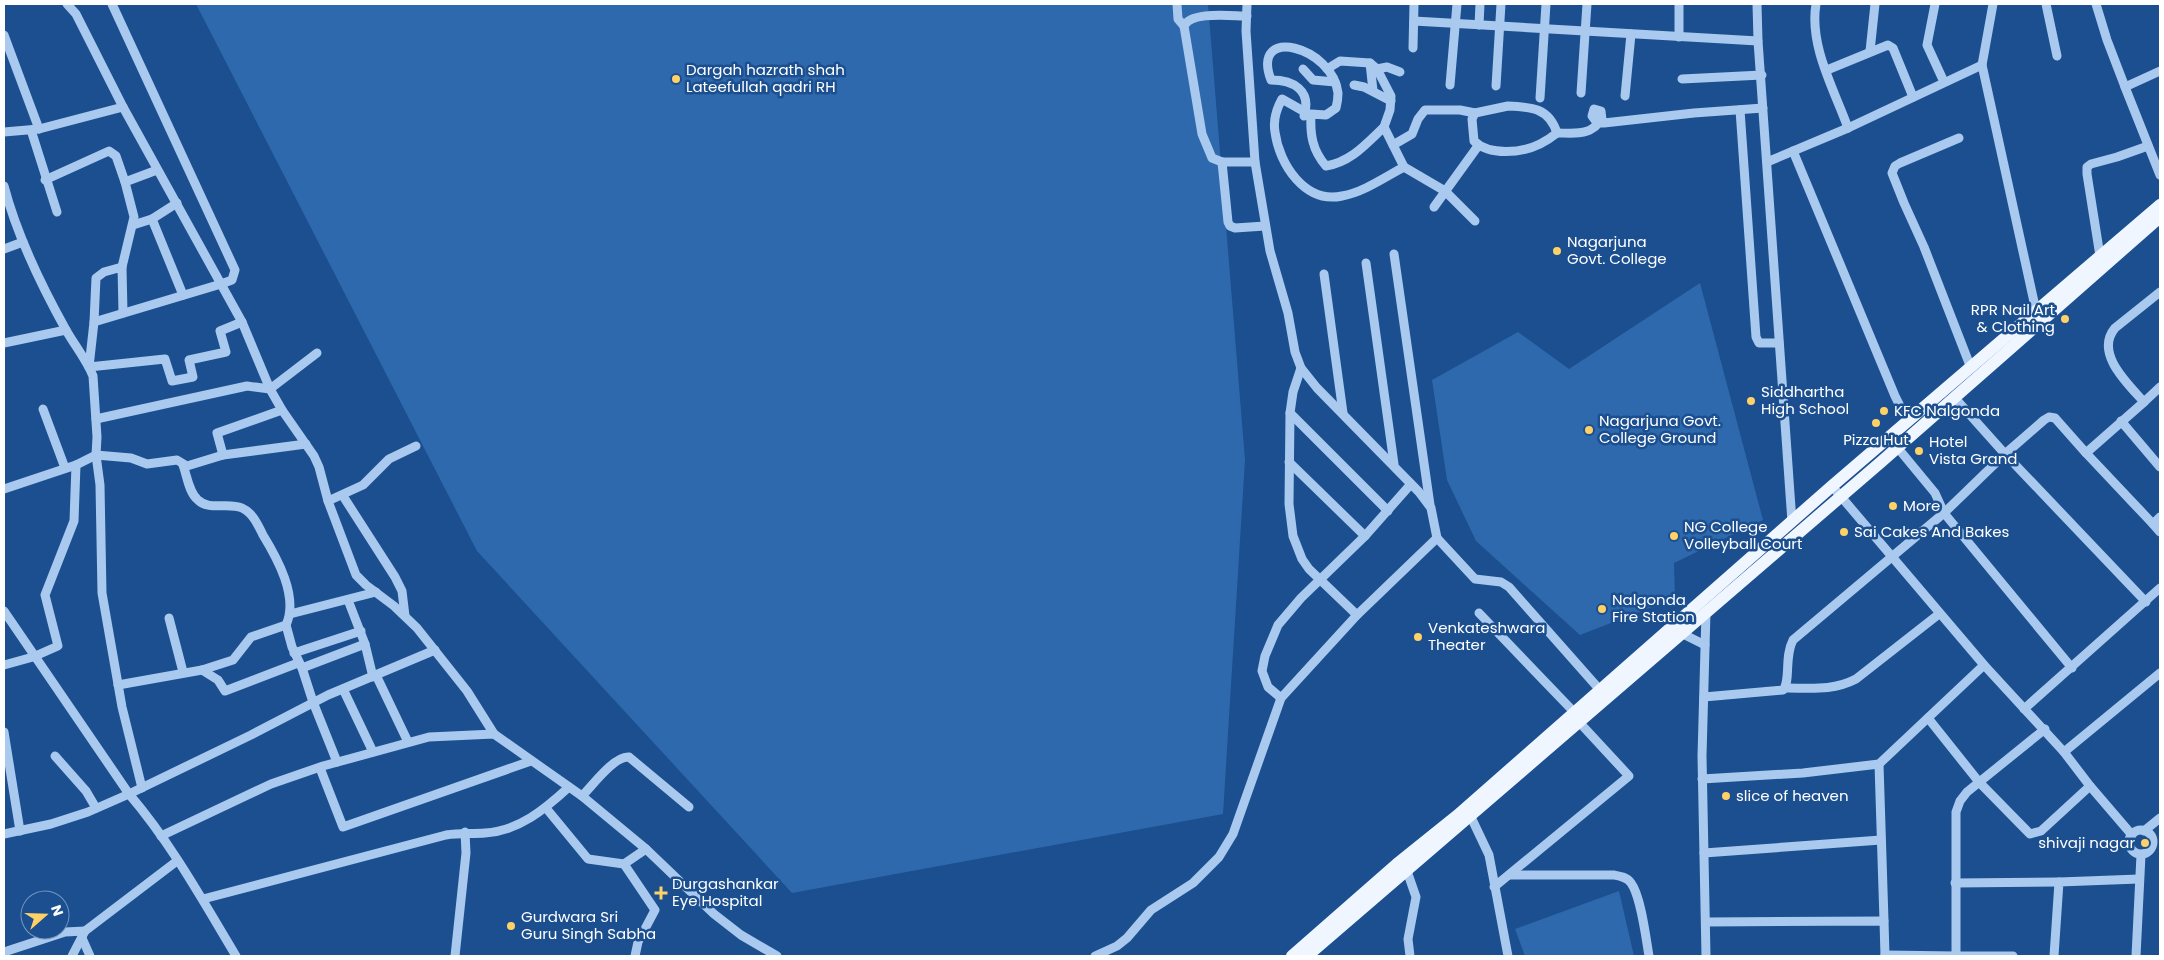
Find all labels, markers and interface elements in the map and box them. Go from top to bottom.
place label: Dargah hazrath shah Lateefullah qadri RH [686,59,845,97]
marker: Dargah hazrath shah Lateefullah qadri RH [670,73,682,85]
place label: Nagarjuna Govt. College [1567,231,1667,269]
marker: Nagarjuna Govt. College [1551,245,1563,257]
place label: RPR Nail Art & Clothing [1971,299,2055,337]
marker: RPR Nail Art & Clothing [2059,313,2071,325]
place label: Siddhartha High School [1761,381,1849,419]
marker: Siddhartha High School [1745,395,1757,407]
place label: KFC Nalgonda [1894,400,2000,421]
marker: KFC Nalgonda [1878,405,1890,417]
place label: Nagarjuna Govt. College Ground [1599,410,1721,448]
marker: Pizza Hut [1870,417,1882,429]
marker: Nagarjuna Govt. College Ground [1583,424,1595,436]
place label: Pizza Hut [1843,429,1909,450]
place label: Hotel Vista Grand [1929,431,2017,469]
marker: Hotel Vista Grand [1913,445,1925,457]
place label: More [1903,495,1940,516]
marker: More [1887,500,1899,512]
place label: NG College Volleyball Court [1684,516,1802,554]
place label: Sai Cakes And Bakes [1854,521,2009,542]
marker: Sai Cakes And Bakes [1838,526,1850,538]
marker: NG College Volleyball Court [1668,530,1680,542]
place label: Nalgonda Fire Station [1612,589,1695,627]
marker: Nalgonda Fire Station [1596,603,1608,615]
place label: Venkateshwara Theater [1428,617,1545,655]
marker: Venkateshwara Theater [1412,631,1424,643]
place label: slice of heaven [1736,785,1849,806]
marker: slice of heaven [1720,790,1732,802]
place label: shivaji nagar [2038,832,2135,853]
marker: shivaji nagar [2139,837,2151,849]
place label: Durgashankar Eye Hospital [672,873,779,911]
marker: Durgashankar Eye Hospital [654,886,668,900]
north arrow [20,890,70,940]
text: N [46,902,68,919]
place label: Gurdwara Sri Guru Singh Sabha [521,906,656,944]
marker: Gurdwara Sri Guru Singh Sabha [505,920,517,932]

